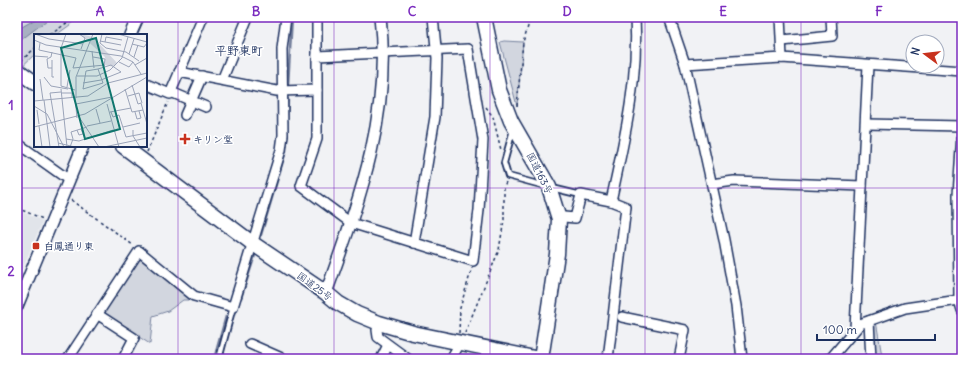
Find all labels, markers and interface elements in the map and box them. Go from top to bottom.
text: A [96,3,105,20]
text: B [252,3,261,20]
text: C [408,3,417,20]
text: D [562,3,572,20]
text: E [719,3,727,20]
text: F [875,3,883,20]
inset map [34,34,147,147]
north arrow [905,34,945,74]
district label: 平野東町 [215,43,263,58]
text: N [908,46,923,57]
text: 1 [8,97,14,114]
place label: キリン堂 [193,133,233,146]
marker: キリン堂 [180,134,190,144]
street label: 国道163号 [523,150,556,196]
place label: 白鳳通り東 [44,240,94,253]
marker: 白鳳通り東 [31,241,41,251]
text: 2 [7,263,15,280]
street label: 国道25号 [294,269,335,304]
scale bar [817,316,935,342]
text: 100 m [823,322,857,337]

